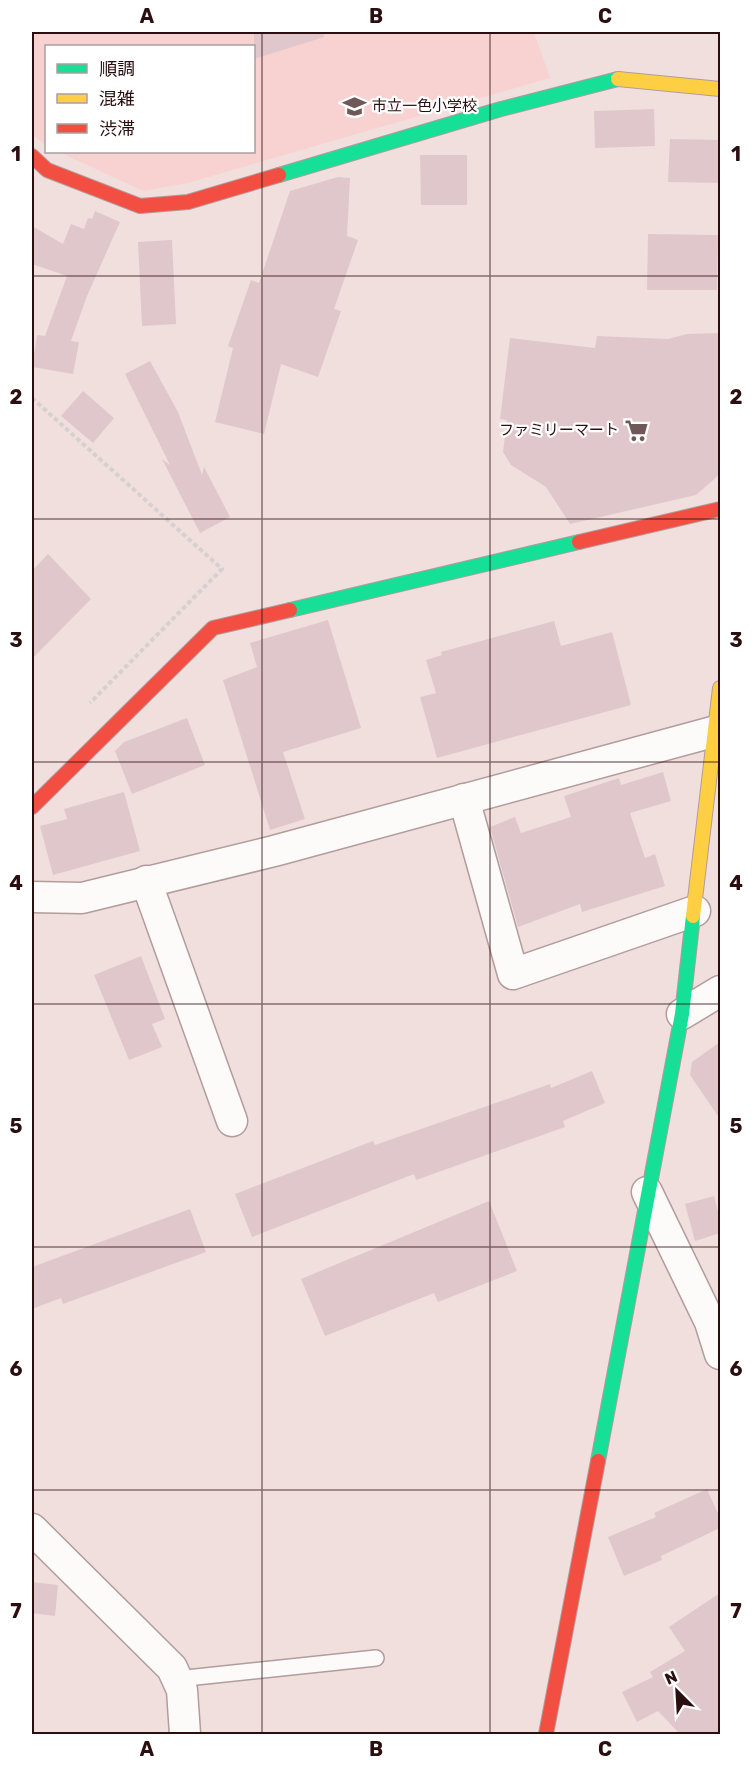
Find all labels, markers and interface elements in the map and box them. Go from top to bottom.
text: A [140,4,155,28]
text: B [369,4,383,28]
text: C [598,4,612,28]
legend [45,45,255,153]
text: 順調 [99,58,135,80]
text: 混雑 [99,88,135,110]
school or university icon: 市立一色小学校 [341,93,367,119]
place label: 市立一色小学校 [372,97,477,115]
text: 渋滞 [99,118,135,140]
text: 1 [11,142,21,166]
text: 1 [731,142,741,166]
text: 2 [10,385,23,409]
text: 2 [730,385,743,409]
supermarket icon: ファミリーマート [624,417,650,443]
place label: ファミリーマート [499,421,619,439]
text: 3 [9,628,23,652]
text: 3 [729,628,743,652]
text: 4 [9,871,23,895]
text: 4 [729,871,743,895]
text: 5 [10,1114,23,1138]
text: 5 [730,1114,743,1138]
text: 6 [9,1357,23,1381]
text: 6 [729,1357,743,1381]
text: 7 [10,1599,22,1623]
text: 7 [730,1599,742,1623]
north arrow [647,1661,707,1721]
text: N [662,1667,680,1689]
text: A [140,1737,155,1761]
text: B [369,1737,383,1761]
text: C [598,1737,612,1761]

